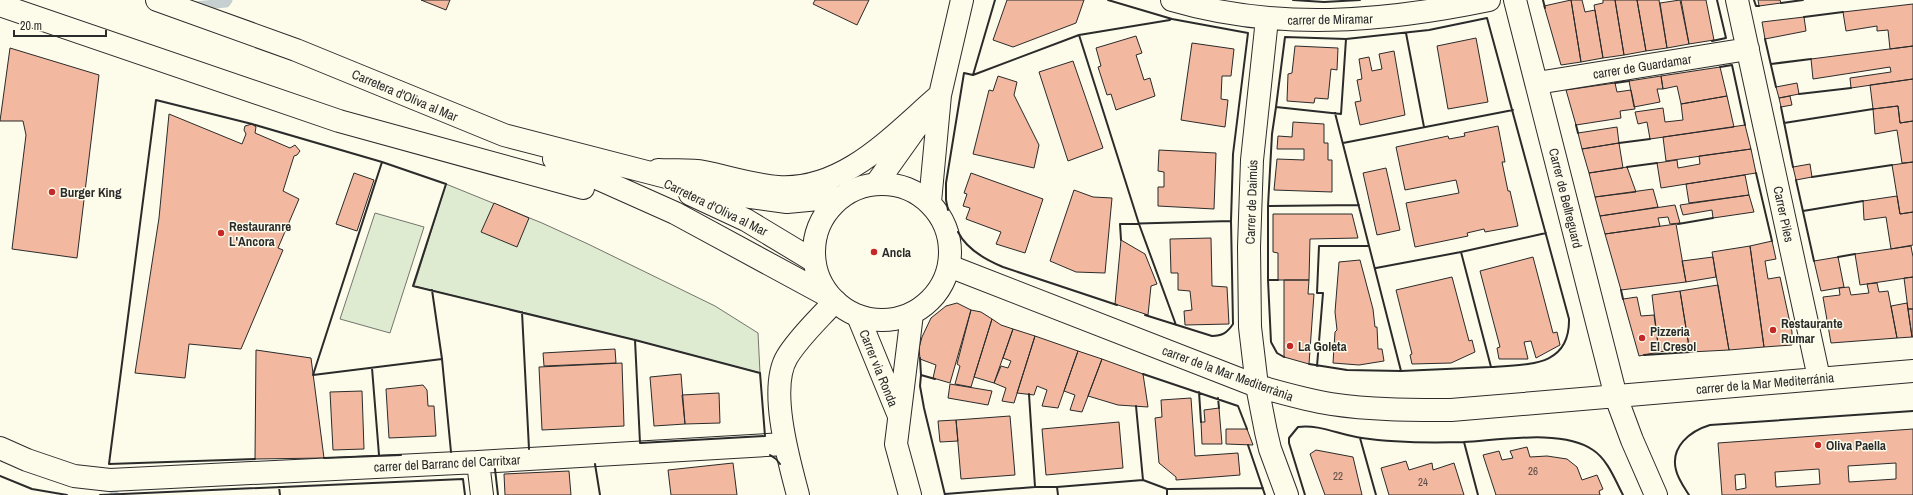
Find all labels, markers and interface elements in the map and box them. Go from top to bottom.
street label: carrer de Miramar [1287,10,1373,29]
scale bar [14,12,106,38]
text: 20 m [20,18,42,34]
street label: carrer de Guardamar [1592,50,1693,83]
street label: Carretera d'Oliva al Mar [349,65,461,126]
street label: Carrer de Bellreguard [1545,146,1586,250]
street label: Carrer de Daimús [1242,159,1261,245]
street label: Carretera d'Oliva al Mar [661,175,771,240]
place label: Burger King [60,184,122,201]
street label: Carrer Piles [1769,185,1798,244]
marker: Burger King [47,187,57,197]
place label: Restauranre L'Ancora [229,218,291,250]
marker: Restauranre L'Ancora [216,228,226,238]
place label: Ancla [882,244,911,261]
marker: Ancla [869,247,879,257]
place label: Restaurante Rumar [1781,315,1843,347]
place label: Pizzeria El Cresol [1650,323,1696,355]
marker: Restaurante Rumar [1768,325,1778,335]
street label: Carrer via Ronda [855,327,902,409]
marker: Pizzeria El Cresol [1637,333,1647,343]
place label: La Goleta [1298,338,1347,355]
marker: La Goleta [1285,341,1295,351]
street label: carrer de la Mar Mediterrània [1160,342,1296,405]
street label: carrer de la Mar Mediterránia [1695,369,1835,398]
place label: Oliva Paella [1826,437,1886,454]
marker: Oliva Paella [1813,440,1823,450]
street label: carrer del Barranc del Carritxar [373,451,521,476]
house number: 26 [1528,464,1538,478]
house number: 22 [1333,469,1343,483]
house number: 24 [1418,475,1428,489]

